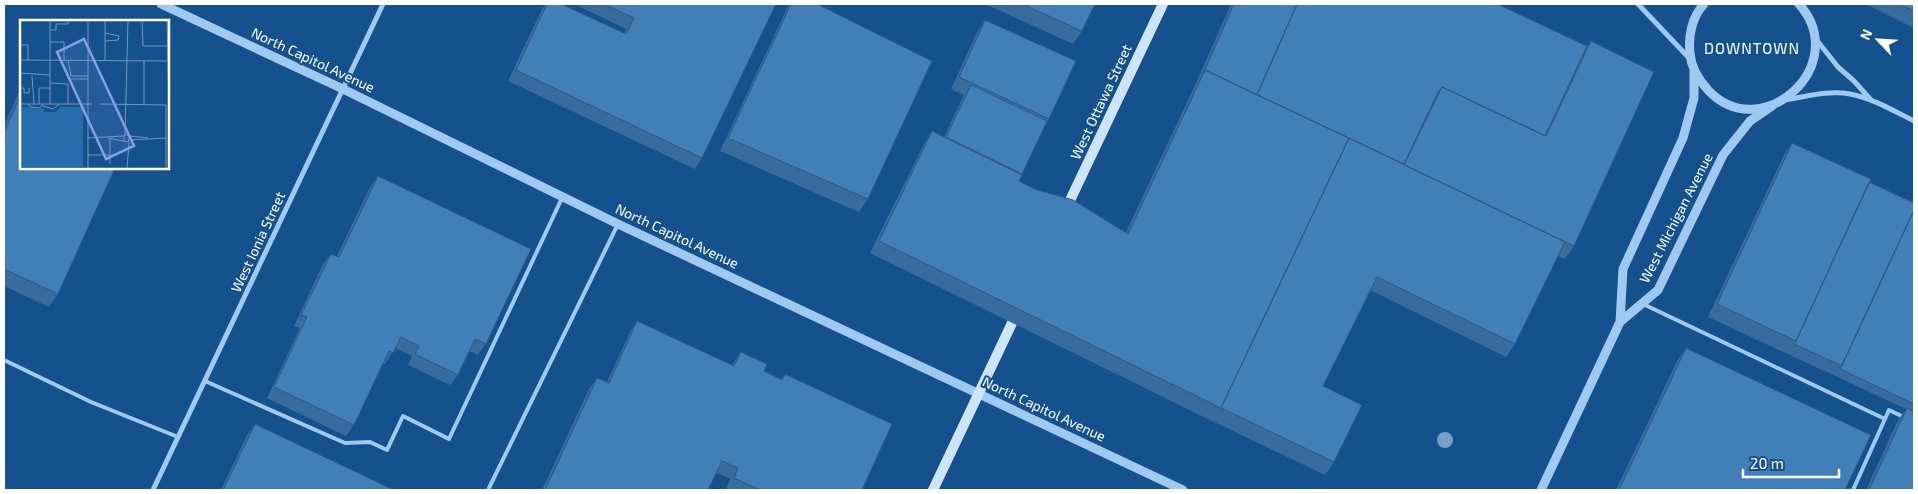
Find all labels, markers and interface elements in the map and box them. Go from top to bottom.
north arrow [1853,15,1903,65]
inset map [20,20,169,169]
street label: North Capitol Avenue [249,24,378,96]
text: N [1856,26,1876,42]
district label: DOWNTOWN [1704,39,1800,57]
street label: West Ottawa Street [1066,42,1135,162]
street label: West Michigan Avenue [1635,150,1716,286]
street label: West Ionia Street [227,189,288,295]
street label: North Capitol Avenue [613,200,742,272]
street label: North Capitol Avenue [980,373,1109,445]
scale bar [1743,446,1839,478]
text: 20 m [1750,454,1784,472]

